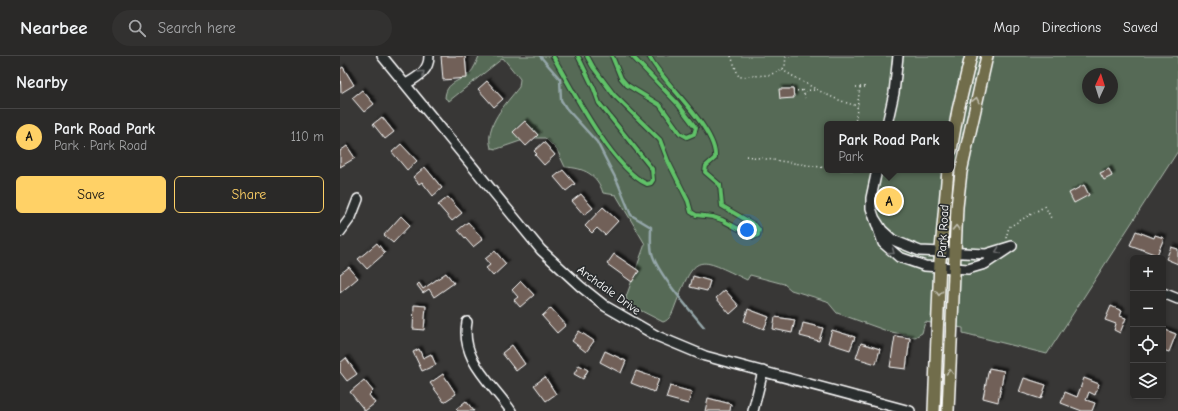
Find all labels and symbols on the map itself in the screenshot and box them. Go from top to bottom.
north arrow [1082,68,1118,104]
one-way arrow [417,70,425,77]
one-way arrow [971,97,980,103]
pin: A [876,186,902,216]
street label: Park Road [935,204,951,258]
your location [737,220,757,240]
one-way arrow [951,225,960,231]
one-way arrow [995,246,1002,254]
one-way arrow [888,247,895,254]
street label: Archdale Drive [575,262,643,318]
one-way arrow [935,290,943,296]
one-way arrow [945,369,954,375]

